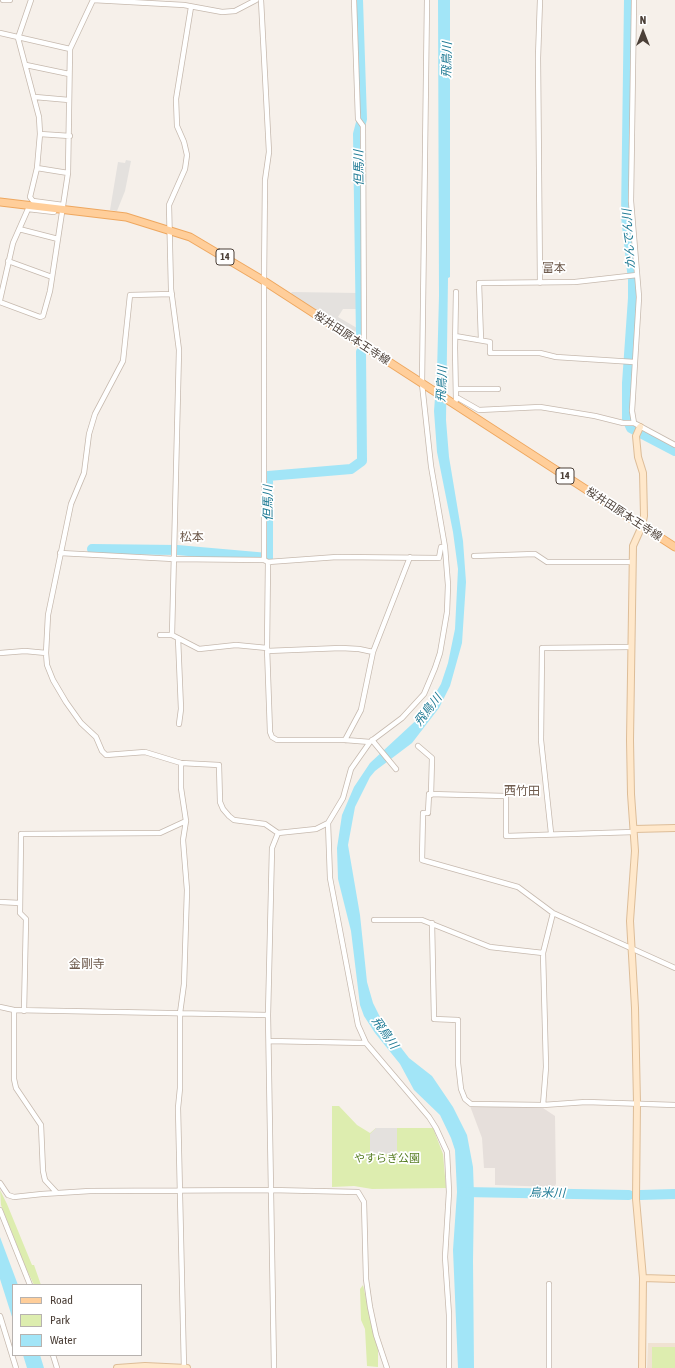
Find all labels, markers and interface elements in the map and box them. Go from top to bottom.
north arrow [623,12,663,52]
text: N [640,14,646,26]
water label: 飛鳥川 [439,42,455,78]
water label: 但馬川 [351,150,367,186]
water label: かんでん川 [620,209,638,269]
road number: 14 [216,249,234,265]
district label: 富本 [542,261,566,275]
street label: 桜井田原本王寺線 [312,309,392,367]
water label: 飛鳥川 [434,366,450,402]
road number: 14 [556,468,574,484]
water label: 但馬川 [261,485,275,521]
street label: 桜井田原本王寺線 [584,485,664,543]
district label: 松本 [180,530,204,544]
water label: 飛鳥川 [411,691,445,729]
district label: 西竹田 [504,784,540,798]
district label: 金剛寺 [69,957,105,971]
water label: 飛鳥川 [369,1014,401,1052]
park label: やすらぎ公園 [354,1152,420,1166]
water label: 烏米川 [529,1185,565,1201]
legend [12,1284,142,1356]
text: Road [50,1293,73,1307]
text: Park [50,1313,70,1327]
text: Water [50,1333,76,1347]

